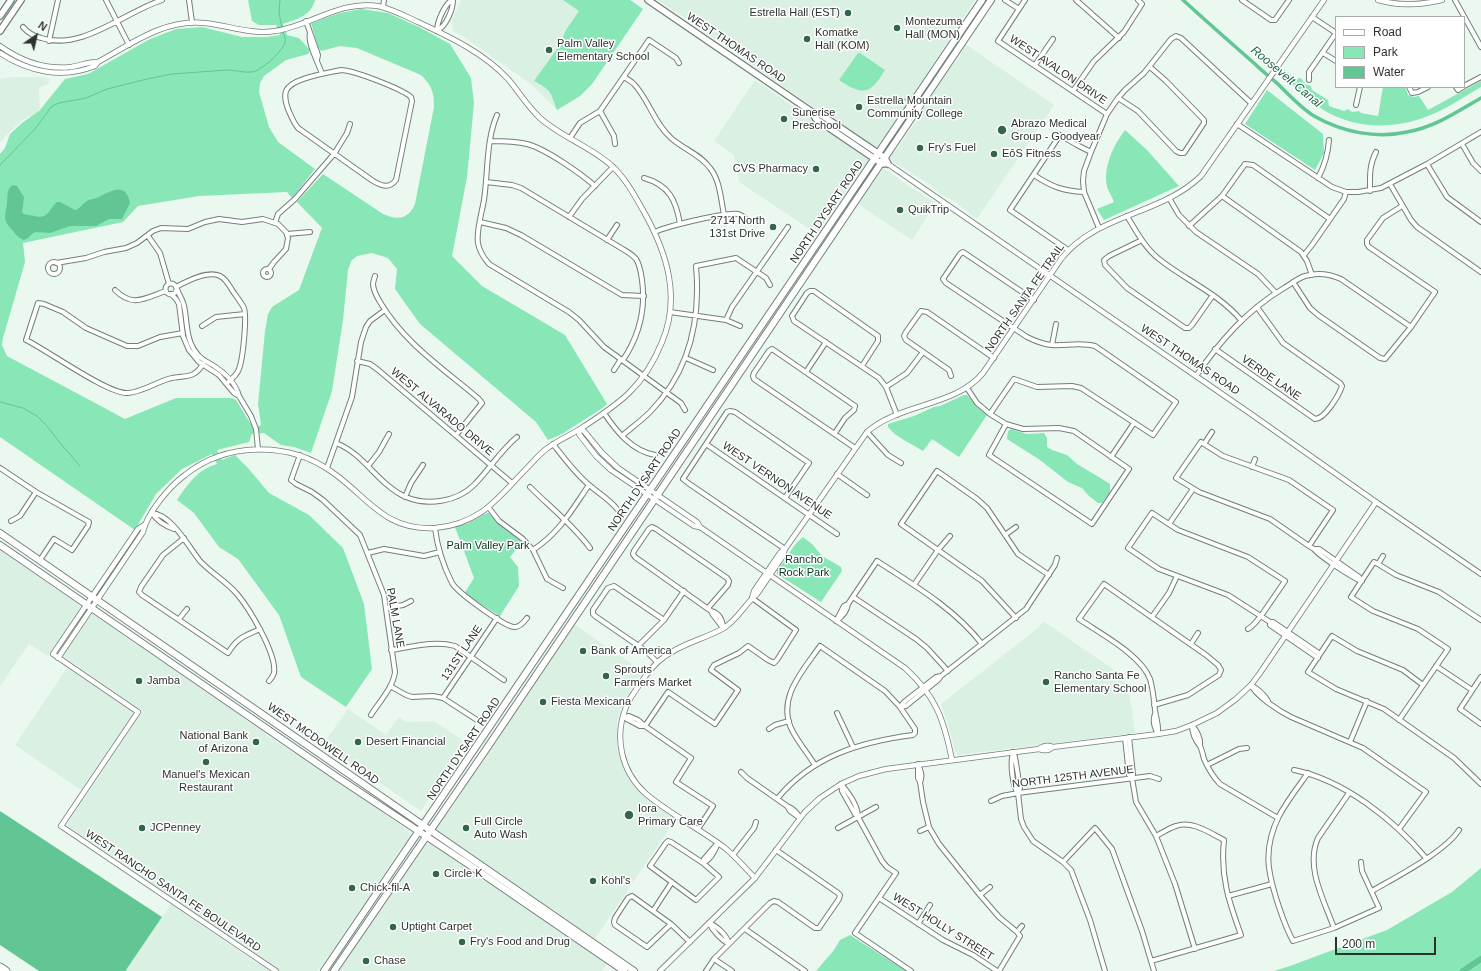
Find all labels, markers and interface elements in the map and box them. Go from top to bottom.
place label: Estrella Hall (EST) [750,6,840,20]
marker: Estrella Hall (EST) [843,8,853,18]
street label: WEST THOMAS ROAD [684,10,788,86]
place label: Montezuma Hall (MON) [905,15,962,41]
north arrow [16,16,56,56]
legend [1335,16,1465,88]
text: N [36,19,49,33]
marker: Montezuma Hall (MON) [892,23,902,33]
text: Road [1373,25,1402,39]
place label: Komatke Hall (KOM) [815,26,869,52]
street label: WEST AVALON DRIVE [1007,33,1109,107]
marker: Komatke Hall (KOM) [802,34,812,44]
place label: Palm Valley Elementary School [557,37,649,63]
water label: Roosevelt Canal [1248,43,1324,111]
marker: Palm Valley Elementary School [544,45,554,55]
text: Park [1373,45,1398,59]
text: Water [1373,65,1405,79]
place label: Estrella Mountain Community College [867,94,963,120]
marker: Estrella Mountain Community College [854,102,864,112]
place label: Sunerise Preschool [792,106,841,132]
marker: Sunerise Preschool [779,114,789,124]
place label: Abrazo Medical Group - Goodyear [1011,117,1100,143]
marker: Abrazo Medical Group - Goodyear [996,124,1008,136]
place label: Fry's Fuel [928,141,976,155]
marker: Fry's Fuel [915,143,925,153]
place label: EōS Fitness [1002,147,1061,161]
marker: EōS Fitness [989,149,999,159]
street label: NORTH DYSART ROAD [788,158,866,266]
place label: CVS Pharmacy [733,162,808,176]
marker: CVS Pharmacy [811,164,821,174]
place label: QuikTrip [908,203,949,217]
marker: QuikTrip [895,205,905,215]
place label: 2714 North 131st Drive [709,214,765,240]
marker: 2714 North 131st Drive [768,222,778,232]
street label: NORTH SANTA FE TRAIL [983,241,1067,355]
street label: WEST THOMAS ROAD [1138,322,1242,398]
street label: VERDE LANE [1239,353,1303,403]
street label: WEST ALVARADO DRIVE [388,365,496,459]
street label: NORTH DYSART ROAD [606,426,684,534]
street label: WEST VERNON AVENUE [720,439,834,523]
park label: Palm Valley Park [447,539,529,553]
park label: Rancho Rock Park [779,553,829,579]
street label: PALM LANE [383,587,407,649]
street label: 131ST LANE [439,623,485,683]
place label: Bank of America [591,644,672,658]
marker: Bank of America [578,646,588,656]
place label: Sprouts Farmers Market [614,663,692,689]
place label: Rancho Santa Fe Elementary School [1054,669,1146,695]
marker: Sprouts Farmers Market [601,671,611,681]
place label: Jamba [147,674,180,688]
marker: Jamba [134,676,144,686]
marker: Rancho Santa Fe Elementary School [1041,677,1051,687]
street label: NORTH DYSART ROAD [425,695,503,803]
place label: Fiesta Mexicana [551,695,631,709]
marker: Fiesta Mexicana [538,697,548,707]
street label: WEST MCDOWELL ROAD [265,700,381,788]
place label: National Bank of Arizona [180,729,248,755]
place label: Desert Financial [366,735,445,749]
marker: National Bank of Arizona [251,737,261,747]
marker: Desert Financial [353,737,363,747]
marker: Manuel's Mexican Restaurant [201,757,211,767]
street label: NORTH 125TH AVENUE [1011,763,1135,791]
place label: Manuel's Mexican Restaurant [162,768,250,794]
place label: Iora Primary Care [638,802,703,828]
marker: Iora Primary Care [623,809,635,821]
place label: Full Circle Auto Wash [474,815,527,841]
place label: JCPenney [150,821,201,835]
marker: JCPenney [137,823,147,833]
marker: Full Circle Auto Wash [461,823,471,833]
street label: WEST RANCHO SANTA FE BOULEVARD [83,827,263,955]
place label: Circle K [444,867,483,881]
marker: Circle K [431,869,441,879]
place label: Kohl's [601,874,631,888]
marker: Kohl's [588,876,598,886]
place label: Chick-fil-A [360,881,410,895]
marker: Chick-fil-A [347,883,357,893]
street label: WEST HOLLY STREET [890,891,996,963]
place label: Uptight Carpet [401,920,472,934]
marker: Uptight Carpet [388,922,398,932]
scale bar [1337,929,1438,955]
place label: Fry's Food and Drug [470,935,570,949]
marker: Fry's Food and Drug [457,937,467,947]
text: 200 m [1342,937,1375,951]
place label: Chase [374,954,406,968]
marker: Chase [361,956,371,966]

